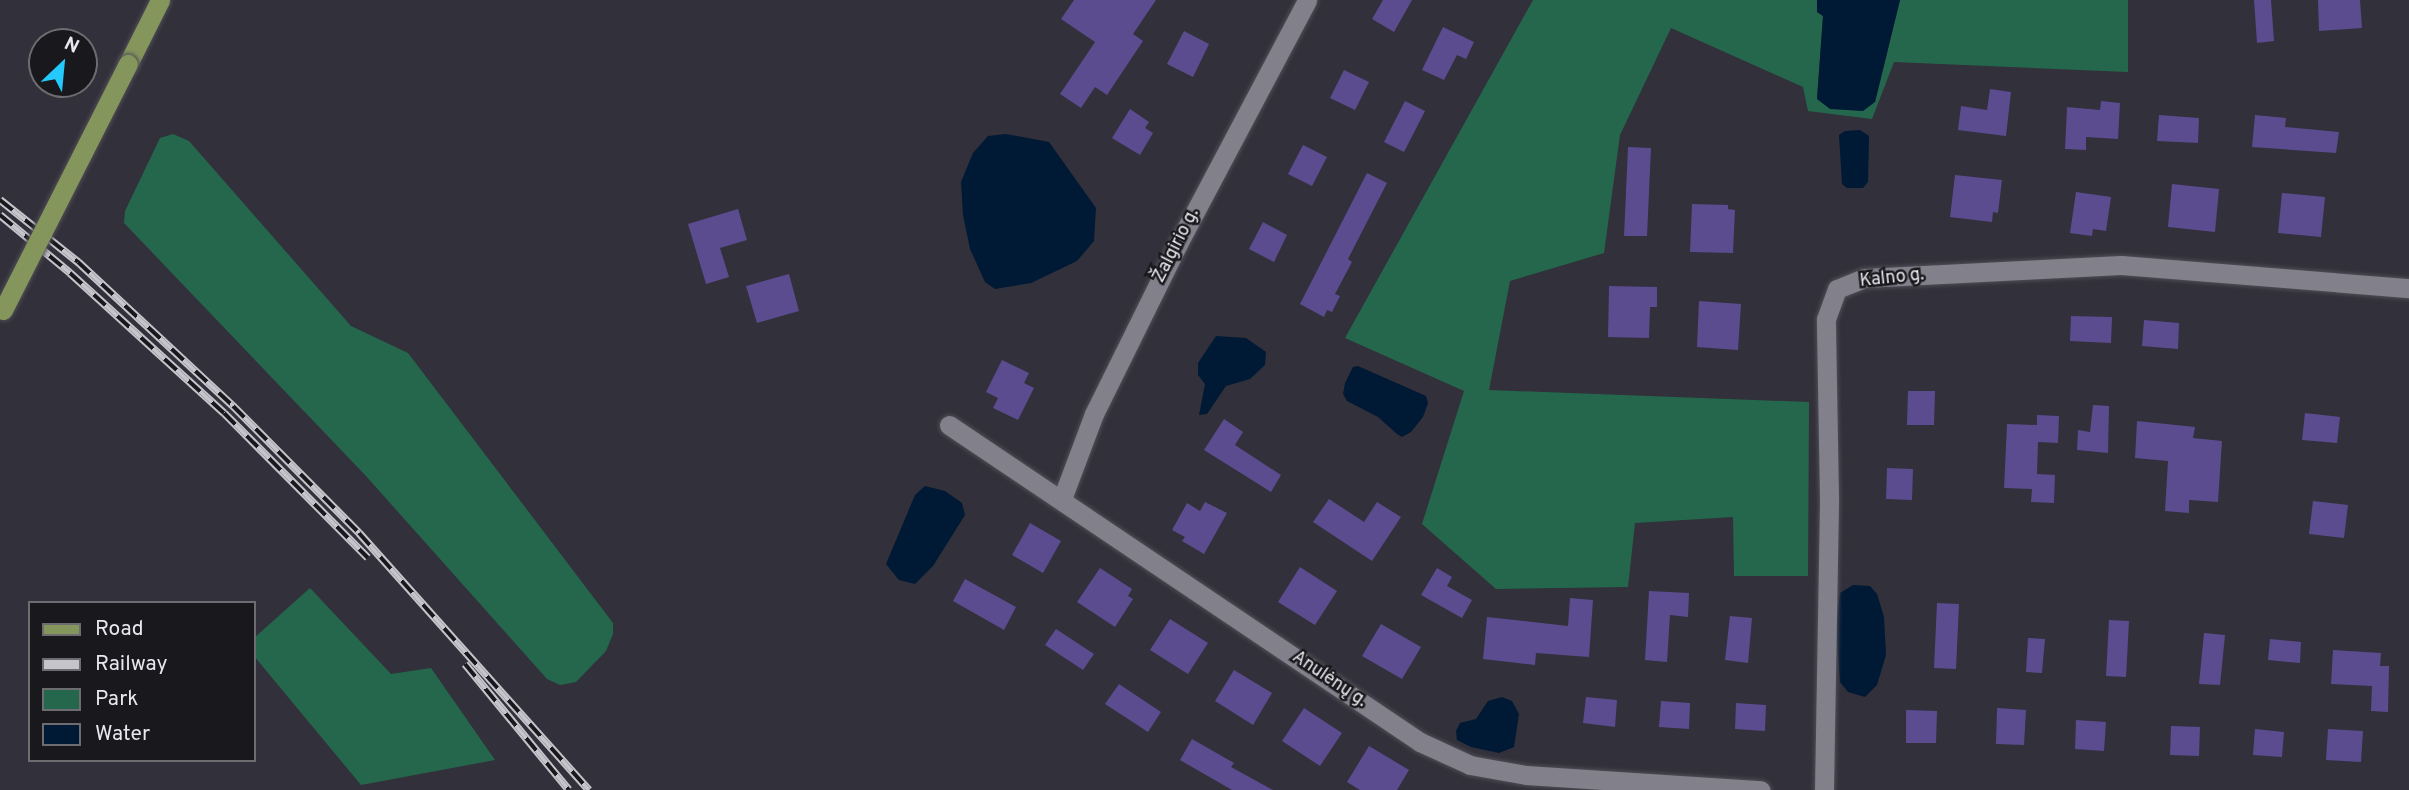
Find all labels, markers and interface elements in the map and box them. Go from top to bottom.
north arrow [28,28,98,98]
text: N [60,32,83,60]
street label: Žalgirio g. [1149,205,1205,287]
street label: Kalno g. [1859,265,1925,293]
legend [28,601,256,762]
text: Road [95,616,144,643]
street label: Anulėnų g. [1287,647,1371,713]
text: Railway [95,651,168,678]
text: Park [95,686,138,713]
text: Water [95,721,150,748]

